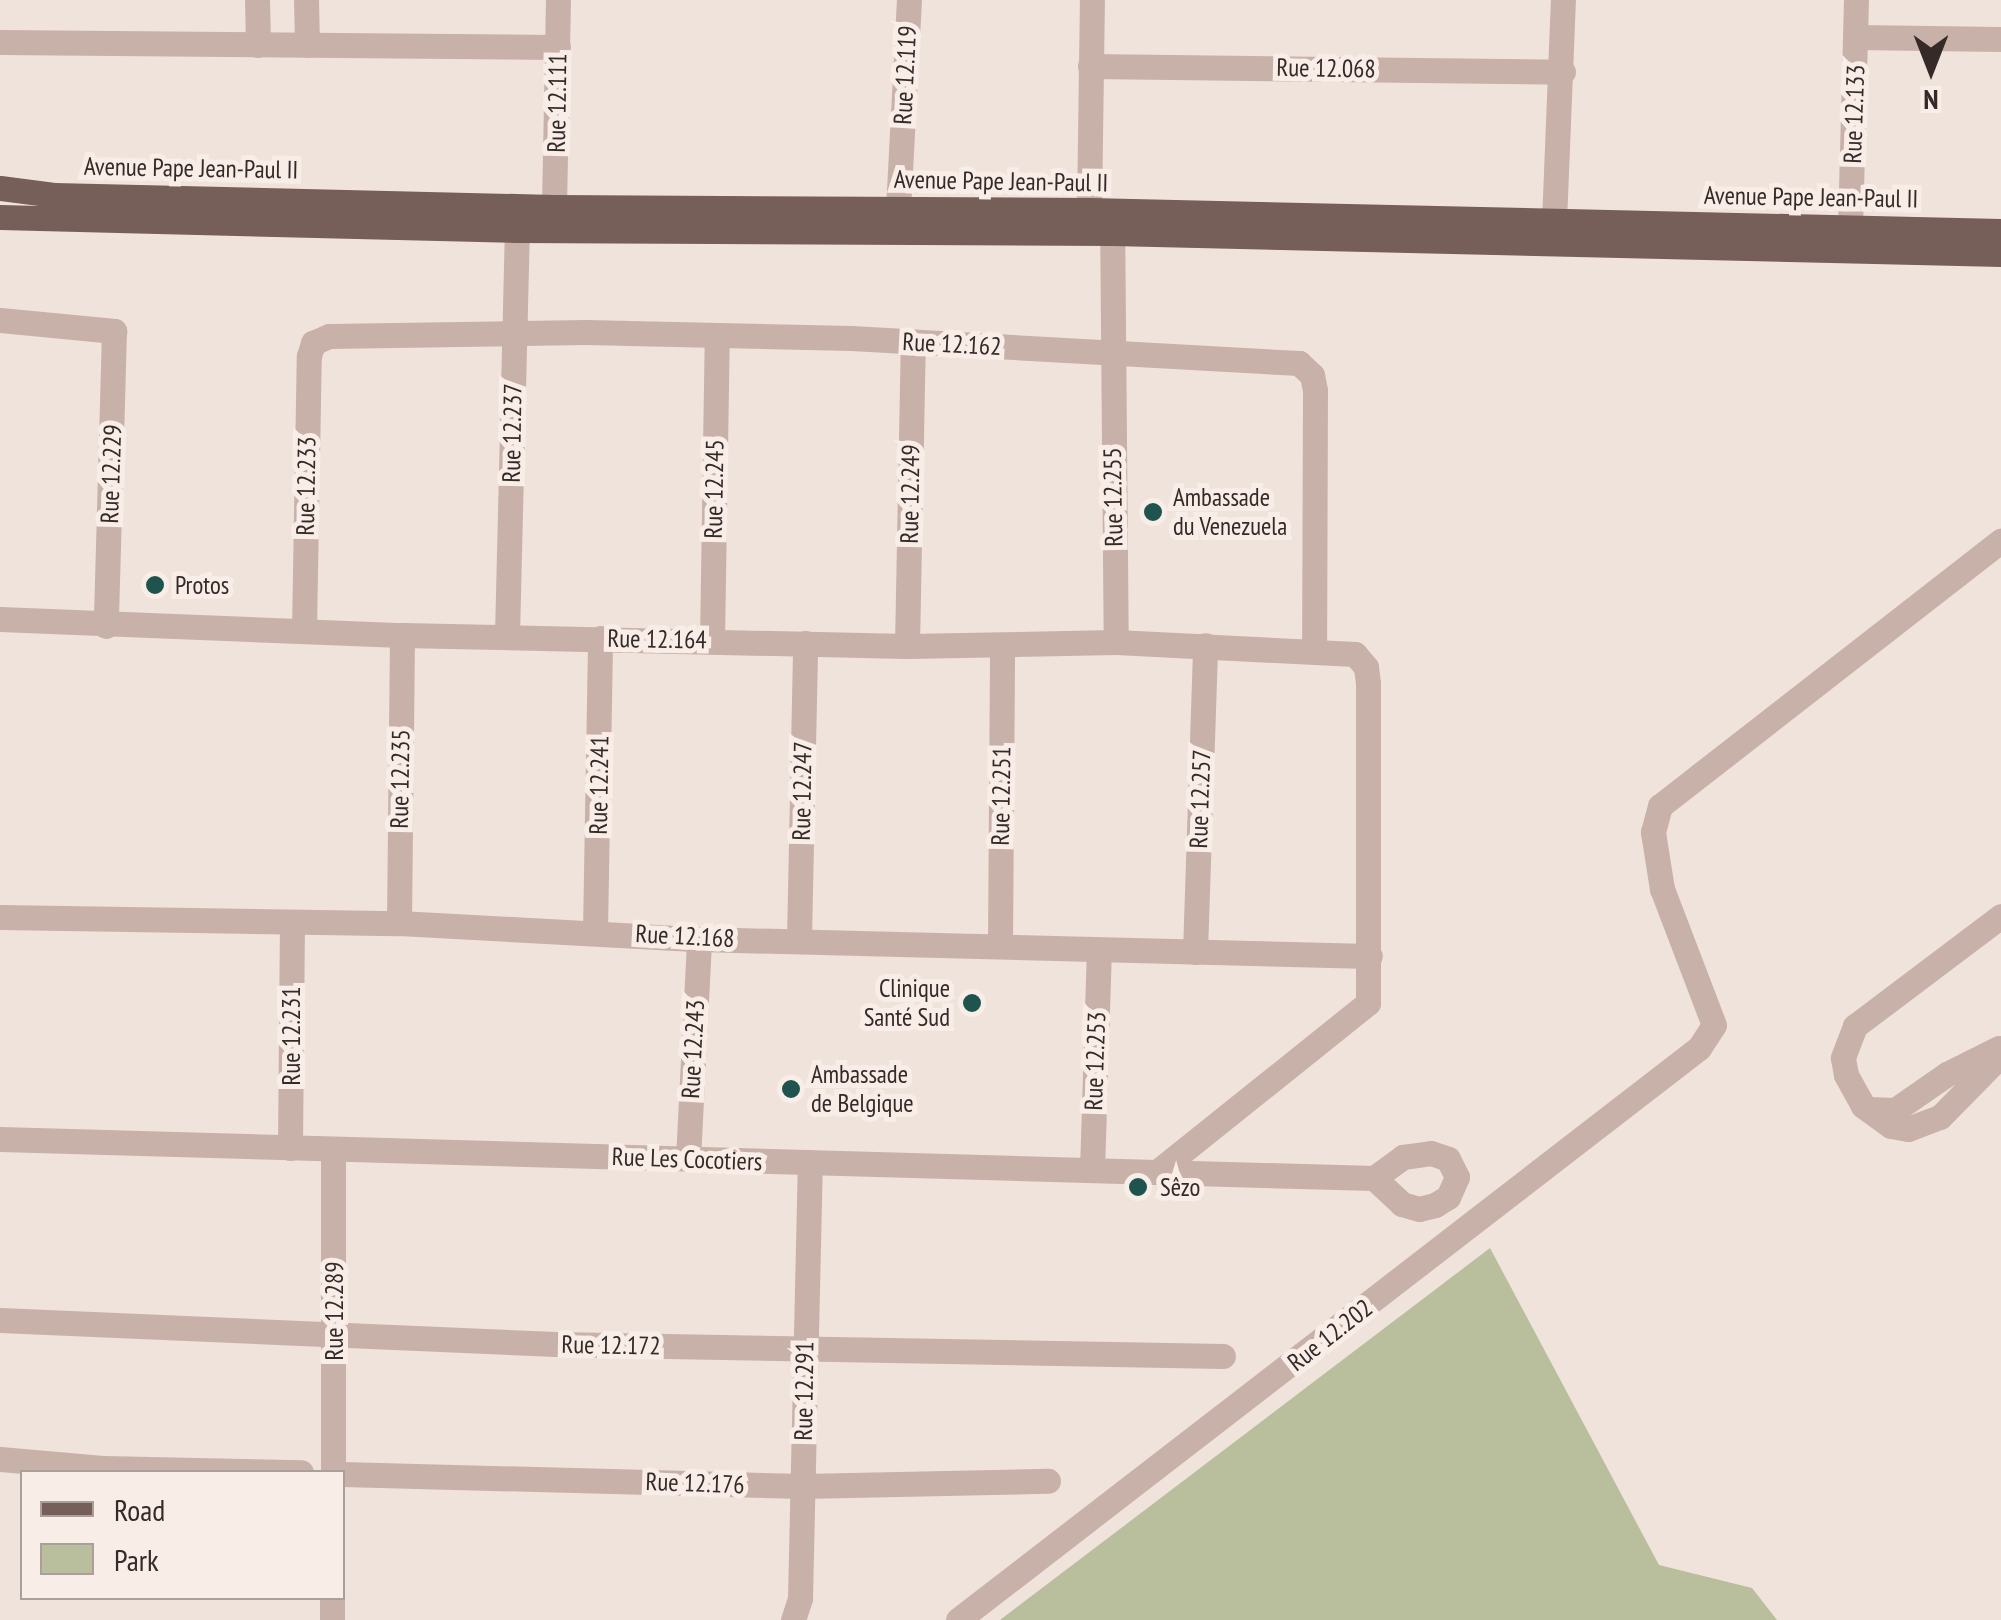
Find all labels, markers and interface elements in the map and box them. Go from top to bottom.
north arrow [1881,20,1981,120]
street label: Rue 12.119 [887,25,923,125]
street label: Rue 12.068 [1276,52,1376,84]
street label: Rue 12.111 [541,53,573,153]
street label: Rue 12.133 [1837,64,1871,164]
text: N [1923,82,1939,119]
street label: Avenue Pape Jean-Paul II [84,151,298,185]
street label: Avenue Pape Jean-Paul II [894,164,1108,198]
street label: Avenue Pape Jean-Paul II [1704,180,1918,214]
street label: Rue 12.162 [902,326,1002,362]
street label: Rue 12.237 [496,383,528,483]
street label: Rue 12.229 [94,424,128,524]
street label: Rue 12.233 [290,436,322,536]
street label: Rue 12.245 [698,439,730,539]
street label: Rue 12.249 [894,444,926,544]
street label: Rue 12.255 [1097,447,1129,547]
place label: Ambassade du Venezuela [1173,483,1288,542]
marker: Ambassade du Venezuela [1142,501,1164,523]
place label: Protos [175,570,229,600]
marker: Protos [144,574,166,596]
street label: Rue 12.164 [607,623,707,655]
street label: Rue 12.235 [384,729,416,829]
street label: Rue 12.241 [583,735,615,835]
street label: Rue 12.247 [786,741,818,841]
street label: Rue 12.251 [985,746,1017,846]
street label: Rue 12.257 [1183,749,1217,849]
street label: Rue 12.168 [635,918,735,954]
place label: Clinique Santé Sud [864,974,950,1033]
street label: Rue 12.231 [276,986,306,1086]
marker: Clinique Santé Sud [959,990,985,1016]
street label: Rue 12.243 [675,999,711,1099]
street label: Rue 12.253 [1078,1011,1112,1111]
place label: Ambassade de Belgique [811,1060,914,1119]
marker: Ambassade de Belgique [780,1078,802,1100]
street label: Rue Les Cocotiers [611,1141,763,1177]
place label: Sêzo [1160,1172,1200,1202]
marker: Sêzo [1125,1174,1151,1200]
street label: Rue 12.289 [319,1261,349,1361]
street label: Rue 12.202 [1282,1293,1378,1377]
street label: Rue 12.172 [561,1329,661,1361]
street label: Rue 12.291 [788,1341,820,1441]
street label: Rue 12.176 [645,1466,745,1500]
legend [20,1470,345,1600]
text: Road [114,1490,165,1529]
text: Park [114,1540,159,1579]

